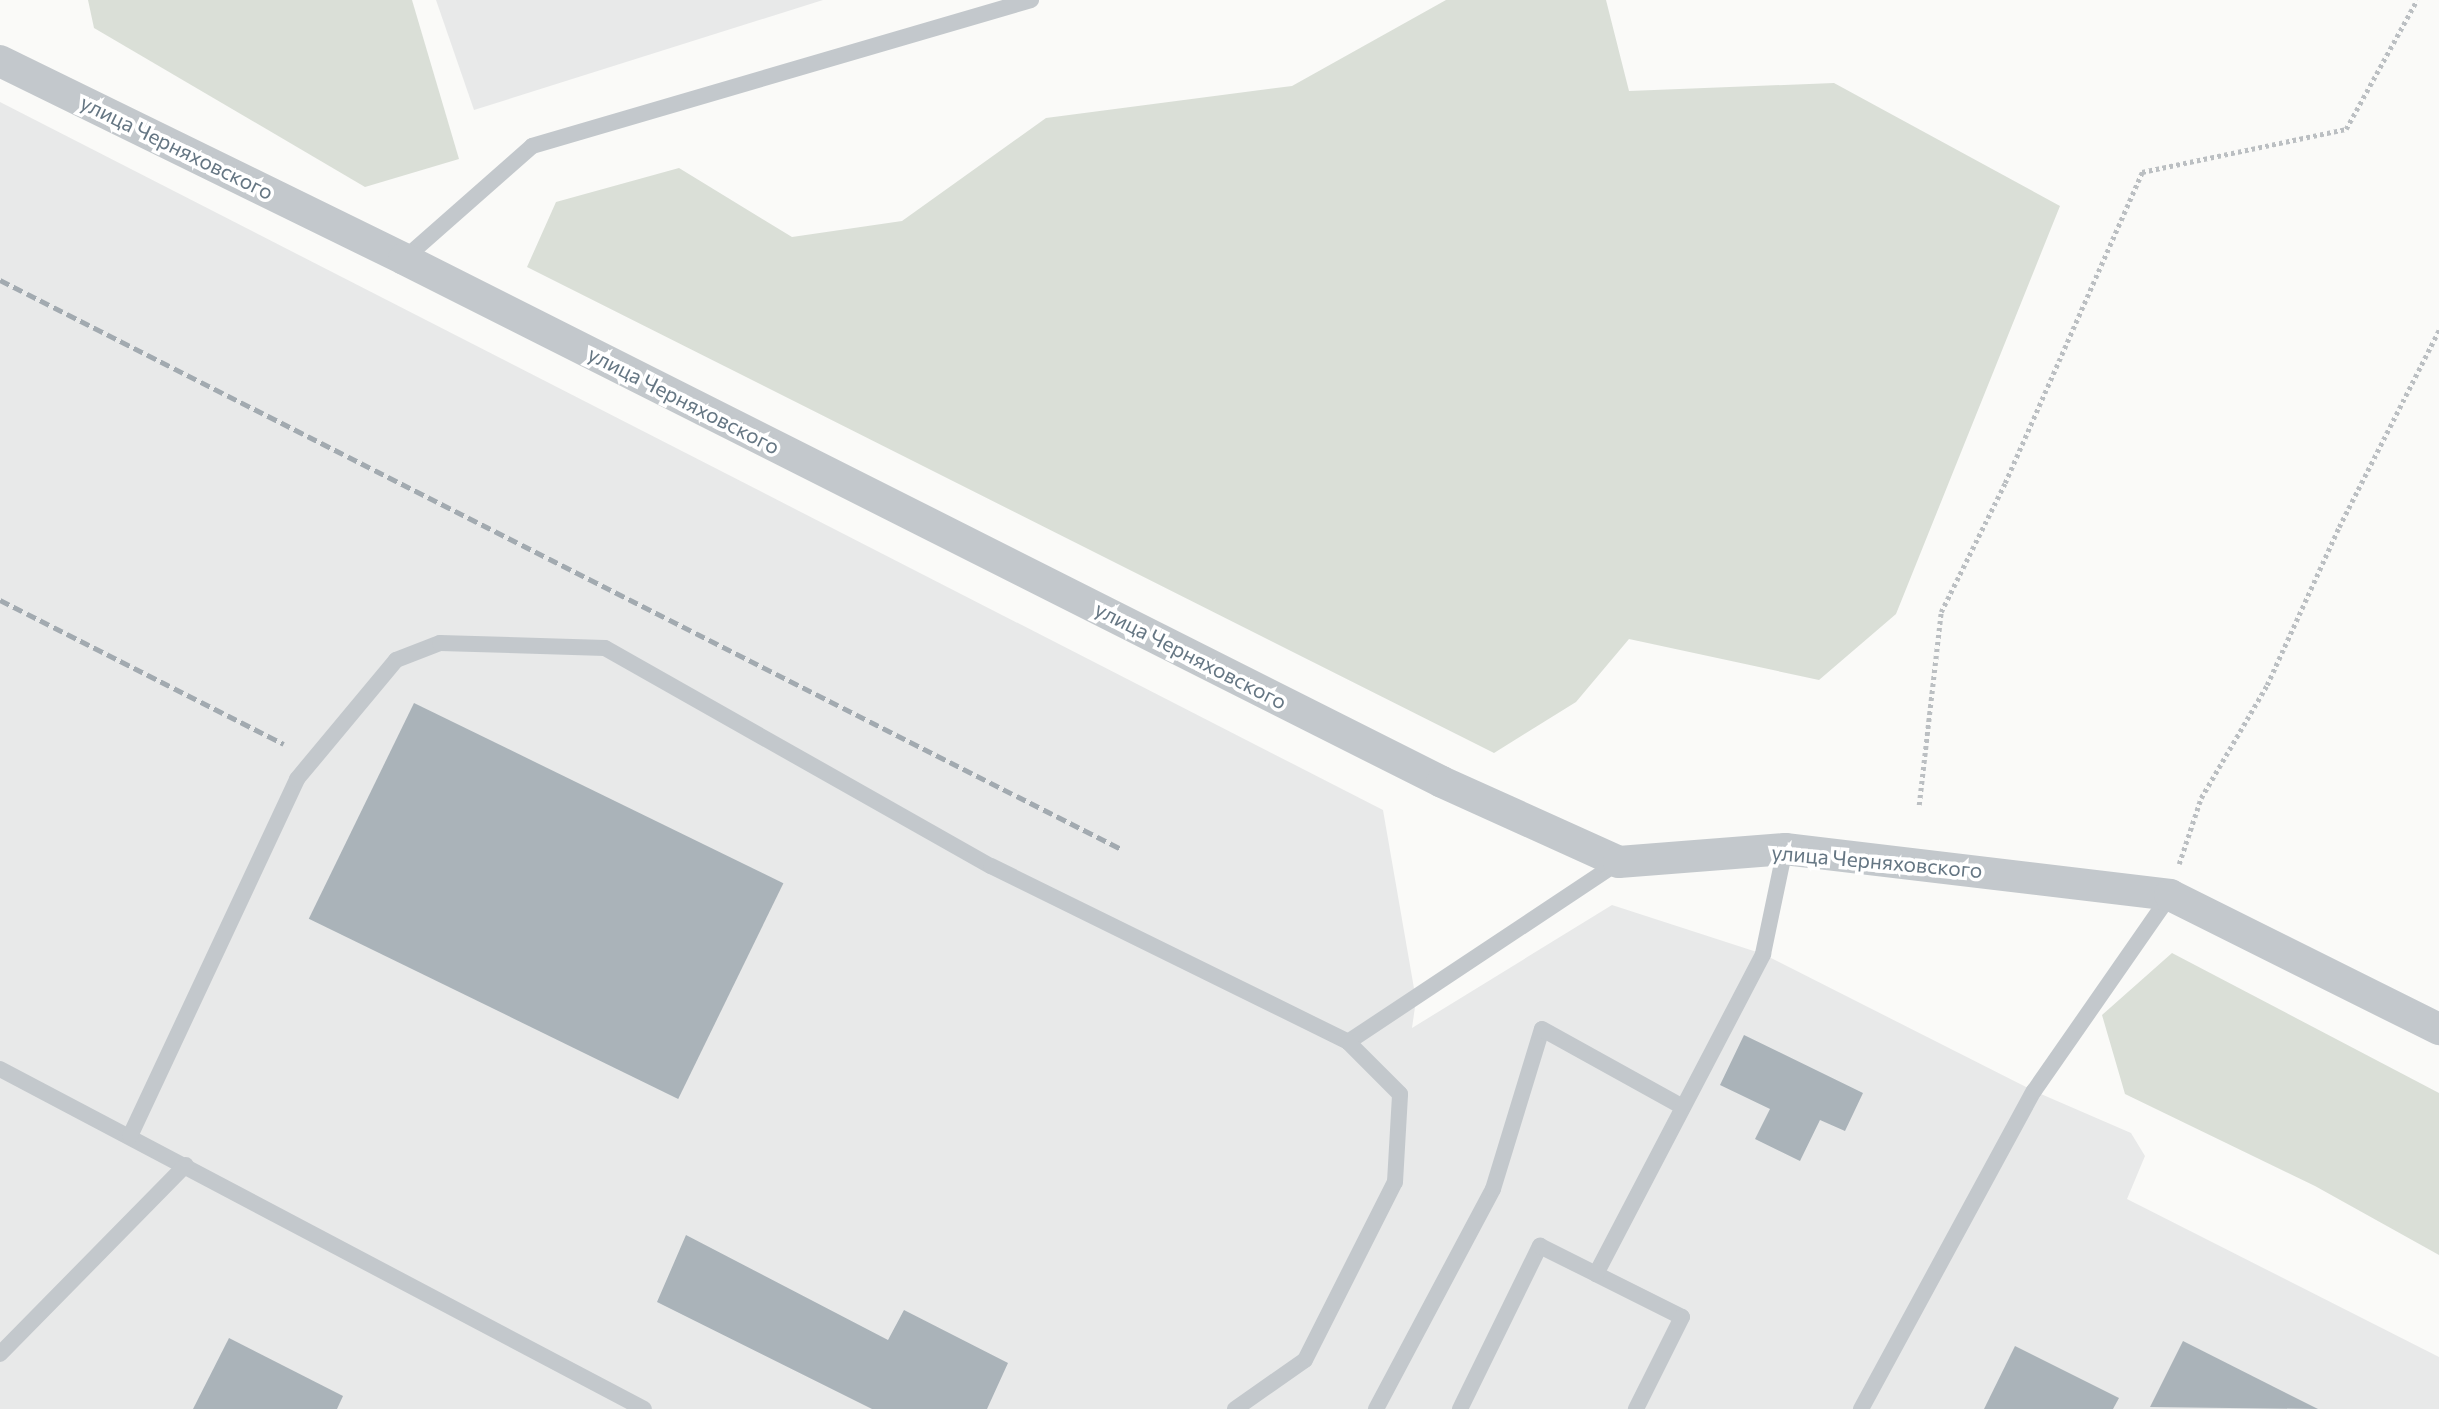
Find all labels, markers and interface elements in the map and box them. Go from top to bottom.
street label: улица Черняховского [76,89,278,205]
street label: улица Черняховского [584,341,784,459]
street label: улица Черняховского [1091,596,1291,714]
street label: улица Черняховского [1770,839,1984,883]

